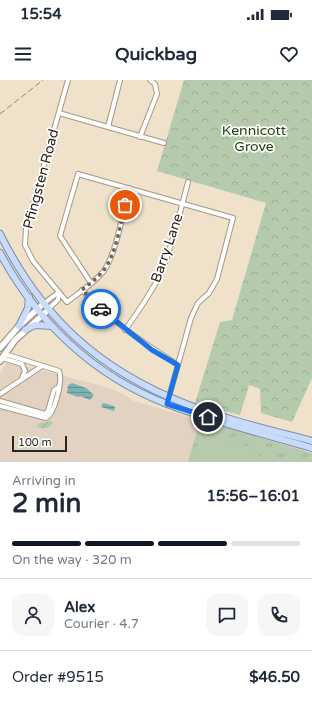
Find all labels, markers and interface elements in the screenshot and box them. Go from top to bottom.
text: 15:54 [20,5,62,23]
icon: menu [12,43,34,65]
text: Quickbag [115,43,197,65]
icon: heart [278,43,300,65]
park label: Kennicott Grove [222,122,287,155]
street label: Pfingsten Road [19,127,63,231]
pin [108,188,142,222]
icon: bag [114,194,136,216]
street label: Barry Lane [147,211,187,285]
courier [81,289,121,329]
icon: car [90,298,112,320]
pin [191,400,225,434]
icon: home [197,406,219,428]
scale bar [12,434,67,453]
text: 100 m [18,436,52,449]
text: Arriving in [12,473,76,489]
text: 15:56–16:01 [207,487,300,505]
text: 2 min [12,488,81,519]
text: On the way · 320 m [12,552,132,568]
button: person [12,594,54,636]
button: chat [206,594,248,636]
button: phone [258,594,300,636]
text: Alex [64,598,95,616]
text: Courier · 4.7 [64,616,139,632]
text: Order #9515 [12,668,104,686]
text: $46.50 [249,668,300,686]

